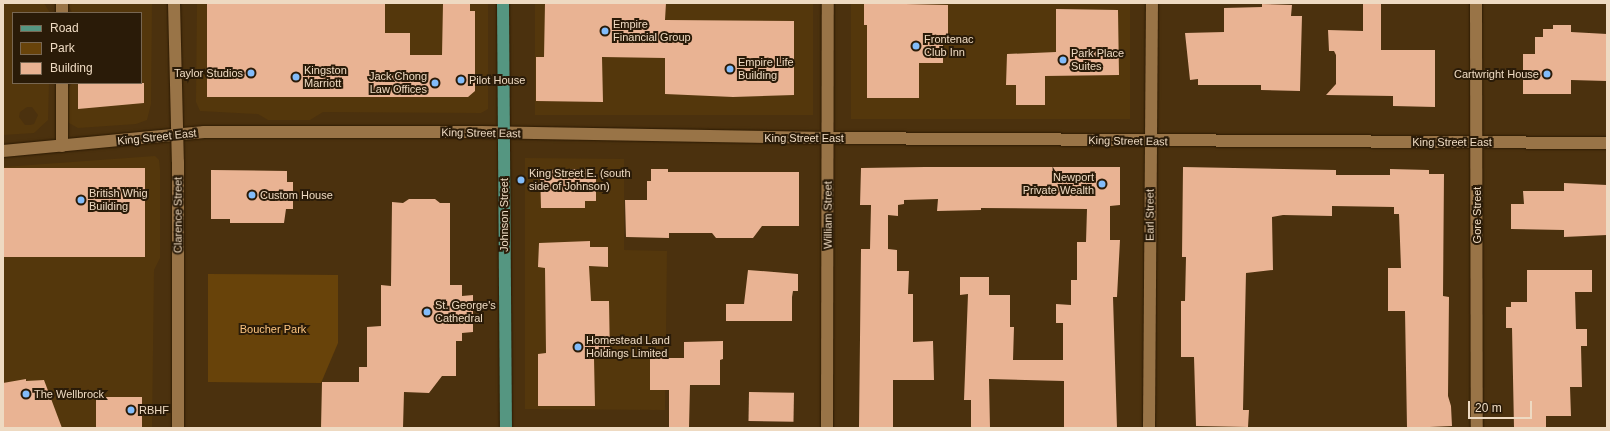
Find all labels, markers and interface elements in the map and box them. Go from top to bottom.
legend [12,12,142,84]
place label: Empire Financial Group [613,18,691,44]
text: Road [50,21,79,35]
marker: Empire Financial Group [600,26,610,36]
place label: Frontenac Club Inn [924,33,974,59]
text: Park [50,41,75,55]
marker: Frontenac Club Inn [911,41,921,51]
place label: Park Place Suites [1071,47,1124,73]
marker: Park Place Suites [1058,55,1068,65]
place label: Empire Life Building [738,56,794,82]
text: Building [50,61,93,75]
place label: Kingston Marriott [304,64,347,90]
marker: Empire Life Building [725,64,735,74]
place label: Taylor Studios [174,66,243,80]
place label: Cartwright House [1454,67,1539,81]
marker: Taylor Studios [246,68,256,78]
marker: Cartwright House [1542,69,1552,79]
place label: Jack Chong Law Offices [369,70,427,96]
marker: Kingston Marriott [291,72,301,82]
place label: Pilot House [469,73,525,87]
marker: Pilot House [456,75,466,85]
marker: Jack Chong Law Offices [430,78,440,88]
street label: King Street East [117,126,197,148]
street label: King Street East [441,126,521,140]
street label: King Street East [764,131,844,145]
street label: King Street East [1088,134,1168,148]
street label: King Street East [1412,135,1492,149]
place label: King Street E. (south side of Johnson) [529,167,630,193]
place label: Newport Private Wealth [1023,171,1094,197]
marker: King Street E. (south side of Johnson) [516,175,526,185]
street label: Clarence Street [171,177,185,253]
street label: Johnson Street [497,178,511,252]
marker: Newport Private Wealth [1097,179,1107,189]
street label: William Street [821,181,835,249]
place label: British Whig Building [89,187,148,213]
street label: Gore Street [1470,187,1484,243]
place label: Custom House [260,188,333,202]
street label: Earl Street [1143,189,1157,241]
marker: Custom House [247,190,257,200]
marker: British Whig Building [76,195,86,205]
place label: St. George's Cathedral [435,299,496,325]
marker: St. George's Cathedral [422,307,432,317]
park label: Boucher Park [240,322,306,336]
place label: Homestead Land Holdings Limited [586,334,670,360]
marker: Homestead Land Holdings Limited [573,342,583,352]
place label: The Wellbrock [34,387,104,401]
marker: The Wellbrock [21,389,31,399]
scale bar [1470,393,1534,419]
text: 20 m [1475,401,1502,415]
place label: RBHF [139,403,169,417]
marker: RBHF [126,405,136,415]

